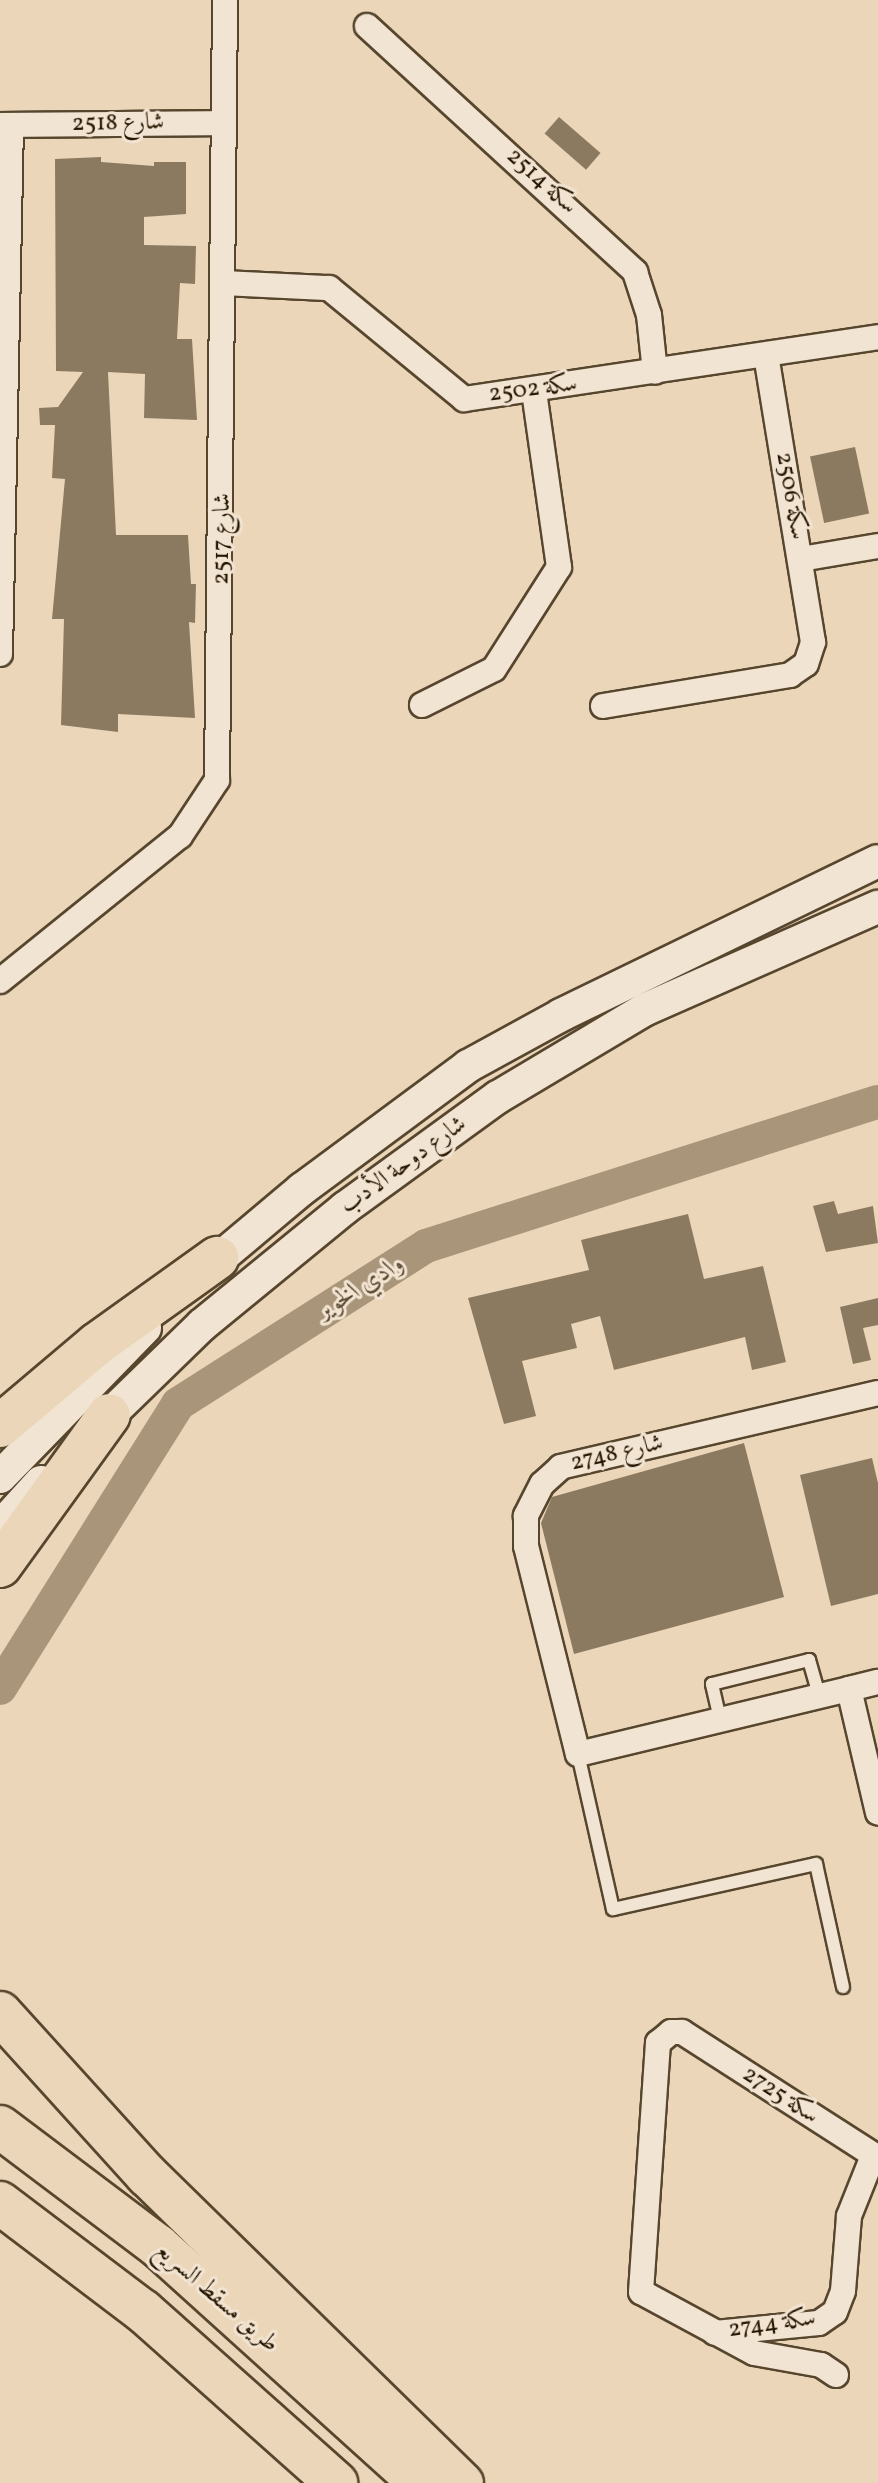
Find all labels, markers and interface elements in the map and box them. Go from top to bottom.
street label: 2518 شارع [72,109,164,139]
street label: سكة 2514 [500,143,582,221]
street label: 2502 سكة [487,370,579,410]
street label: سكة 2506 [768,450,812,542]
street label: 2517 شارع [208,493,238,585]
street label: شارع دوحة الأدب [335,1111,473,1221]
water label: وادي الخوير [311,1249,411,1327]
street label: شارع 2748 [568,1429,666,1479]
street label: سكة 2725 [736,2061,824,2131]
street label: طريق مسقط السريع [148,2236,284,2360]
street label: سكة 2744 [727,2305,817,2345]

